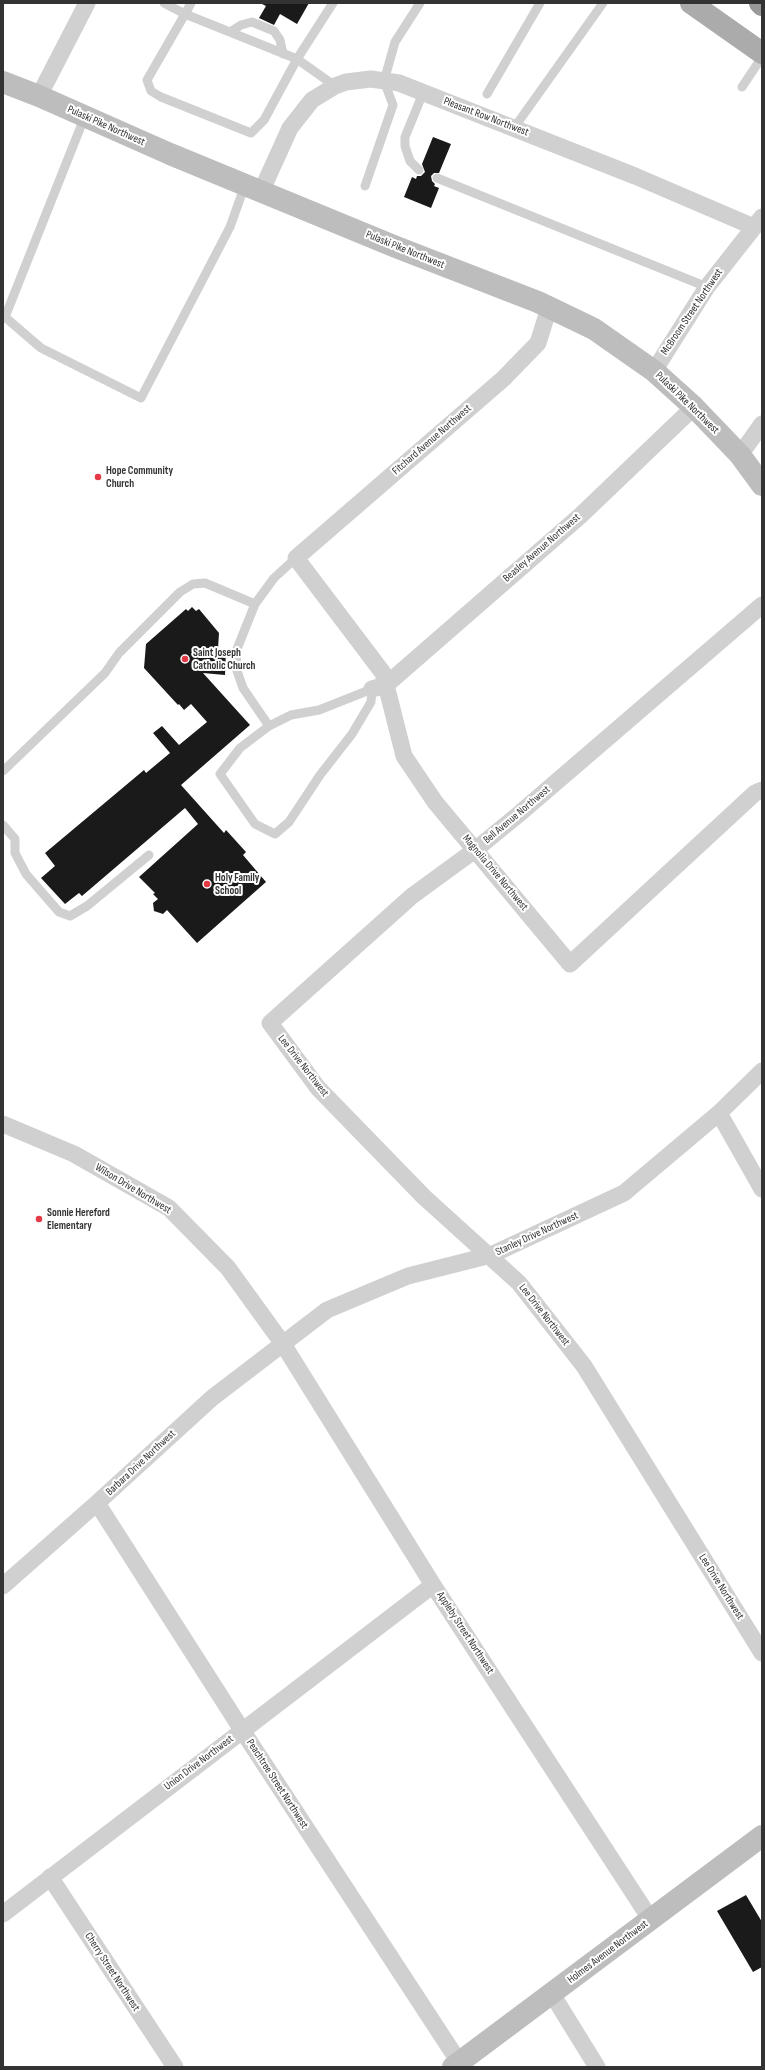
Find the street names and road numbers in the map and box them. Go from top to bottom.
street label: Pleasant Row Northwest [442,95,530,139]
street label: Pulaski Pike Northwest [65,103,147,149]
street label: Pulaski Pike Northwest [364,228,446,272]
street label: McBroom Street Northwest [658,266,726,358]
street label: Pulaski Pike Northwest [652,369,722,437]
street label: Fitchard Avenue Northwest [390,402,474,478]
street label: Beasley Avenue Northwest [501,511,583,585]
street label: Bell Avenue Northwest [481,783,553,847]
street label: Magnolia Drive Northwest [459,832,531,914]
street label: Lee Drive Northwest [275,1032,331,1100]
street label: Wilson Drive Northwest [93,1161,173,1217]
street label: Stanley Drive Northwest [494,1209,580,1259]
street label: Lee Drive Northwest [516,1281,572,1349]
street label: Barbara Drive Northwest [103,1427,179,1499]
street label: Lee Drive Northwest [696,1552,746,1622]
street label: Appleby Street Northwest [434,1589,496,1677]
street label: Union Drive Northwest [162,1733,236,1793]
street label: Peachtree Street Northwest [243,1737,311,1831]
street label: Holmes Avenue Northwest [565,1917,651,1987]
street label: Cherry Street Northwest [82,1930,142,2014]

